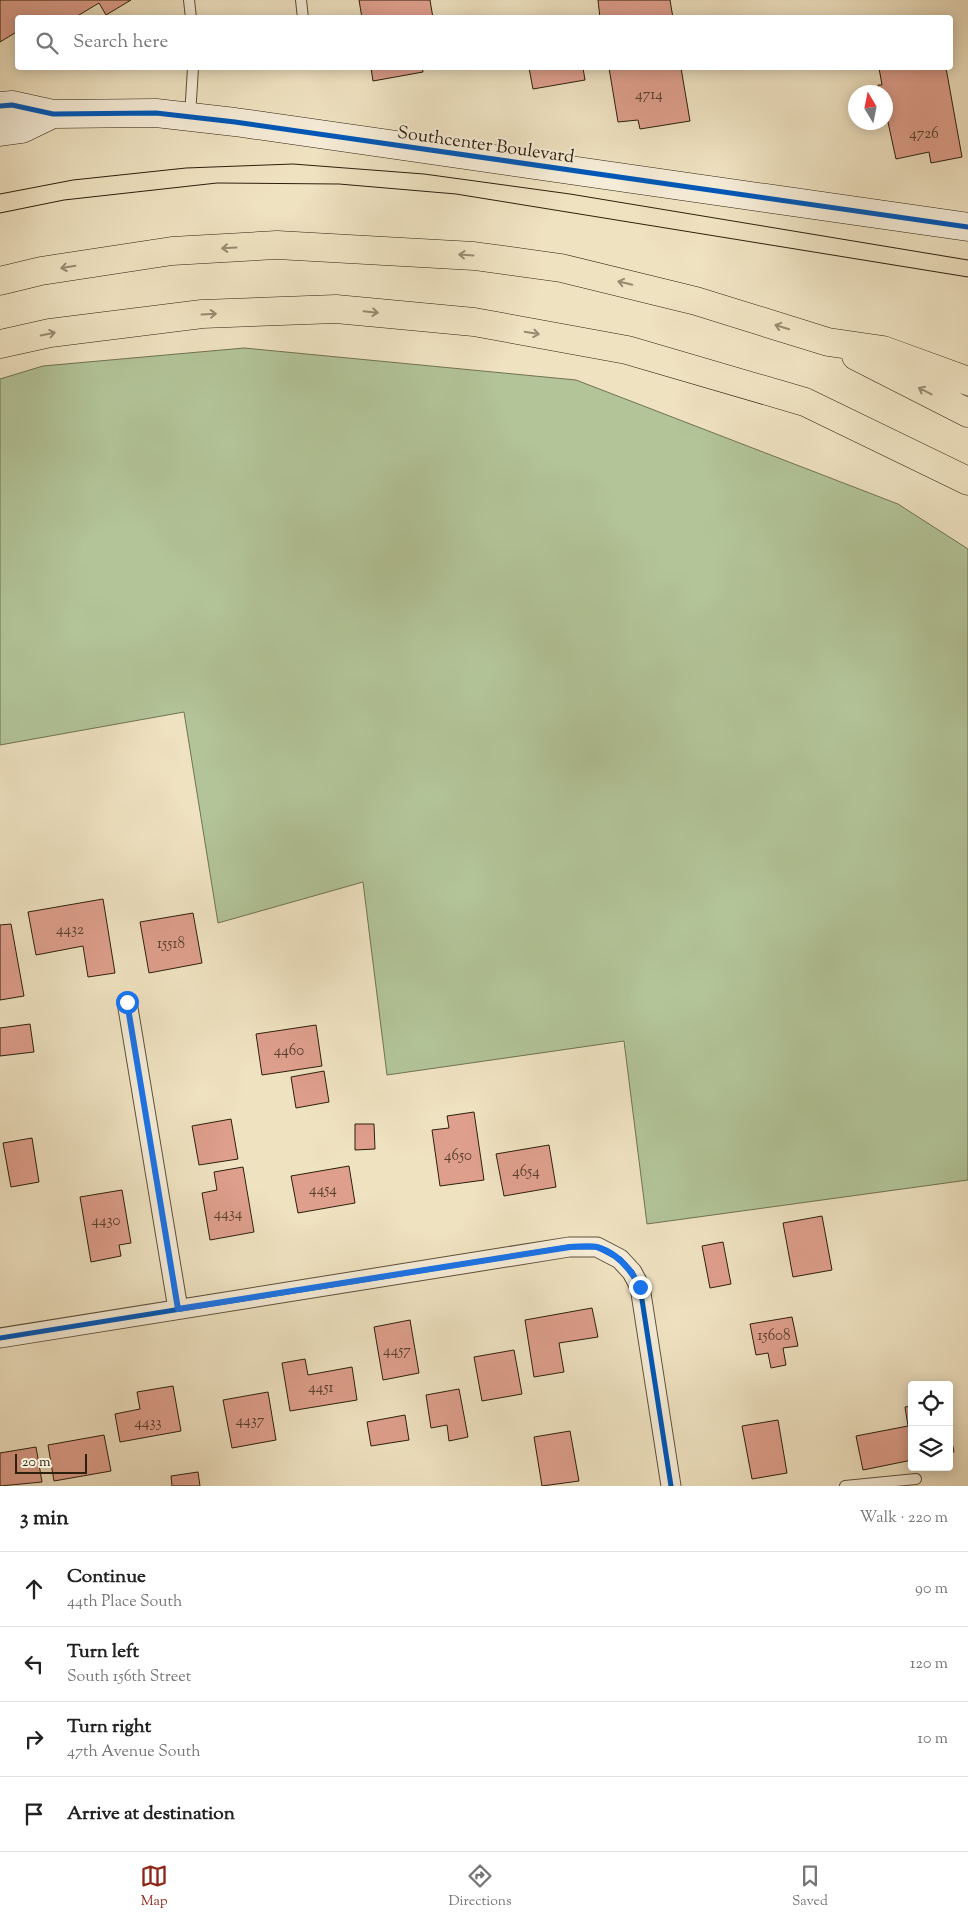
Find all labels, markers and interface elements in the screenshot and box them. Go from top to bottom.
search box [15,15,953,70]
icon: search [33,29,61,57]
text: Search here [73,29,168,56]
house number: 4714 [635,85,663,106]
north arrow [848,85,893,130]
street label: Southcenter Boulevard [396,121,576,171]
house number: 4726 [909,124,939,145]
one-way arrow [221,243,237,252]
one-way arrow [458,251,474,260]
one-way arrow [60,263,76,273]
one-way arrow [618,278,634,287]
one-way arrow [363,307,379,317]
one-way arrow [201,309,217,318]
one-way arrow [774,322,790,332]
one-way arrow [39,329,55,338]
one-way arrow [524,329,540,338]
one-way arrow [917,386,932,396]
house number: 4432 [56,920,84,941]
house number: 15518 [157,934,185,955]
route start [116,991,139,1014]
house number: 4460 [274,1041,304,1062]
house number: 4650 [444,1146,472,1167]
house number: 4654 [512,1162,540,1183]
house number: 4454 [309,1180,337,1201]
house number: 4434 [214,1204,243,1225]
house number: 4430 [92,1211,121,1232]
route end [629,1276,652,1299]
house number: 15608 [757,1326,791,1347]
house number: 4457 [383,1341,411,1362]
house number: 4451 [308,1378,334,1399]
map controls [908,1381,953,1471]
button: locate [908,1381,953,1426]
house number: 4437 [236,1411,265,1432]
house number: 4433 [134,1413,162,1434]
button: layers [908,1426,953,1471]
scale bar [15,1451,88,1474]
text: 20 m [22,1453,51,1473]
text: 3 min [20,1504,69,1534]
text: Walk · 220 m [860,1507,948,1530]
text: Continue [67,1564,146,1591]
icon: ahead [20,1575,48,1603]
text: 90 m [915,1578,948,1601]
text: 44th Place South [67,1591,182,1614]
text: Turn left [67,1639,139,1666]
icon: left [20,1650,48,1678]
text: 120 m [910,1653,948,1676]
text: South 156th Street [67,1666,191,1689]
text: Turn right [67,1714,151,1741]
icon: right [20,1725,48,1753]
text: 10 m [918,1728,948,1751]
text: 47th Avenue South [67,1741,201,1764]
icon: arrive [20,1800,48,1828]
text: Arrive at destination [67,1801,235,1828]
tab: Map [140,1862,168,1912]
tab: Directions [448,1862,512,1912]
tab: Saved [792,1862,828,1912]

